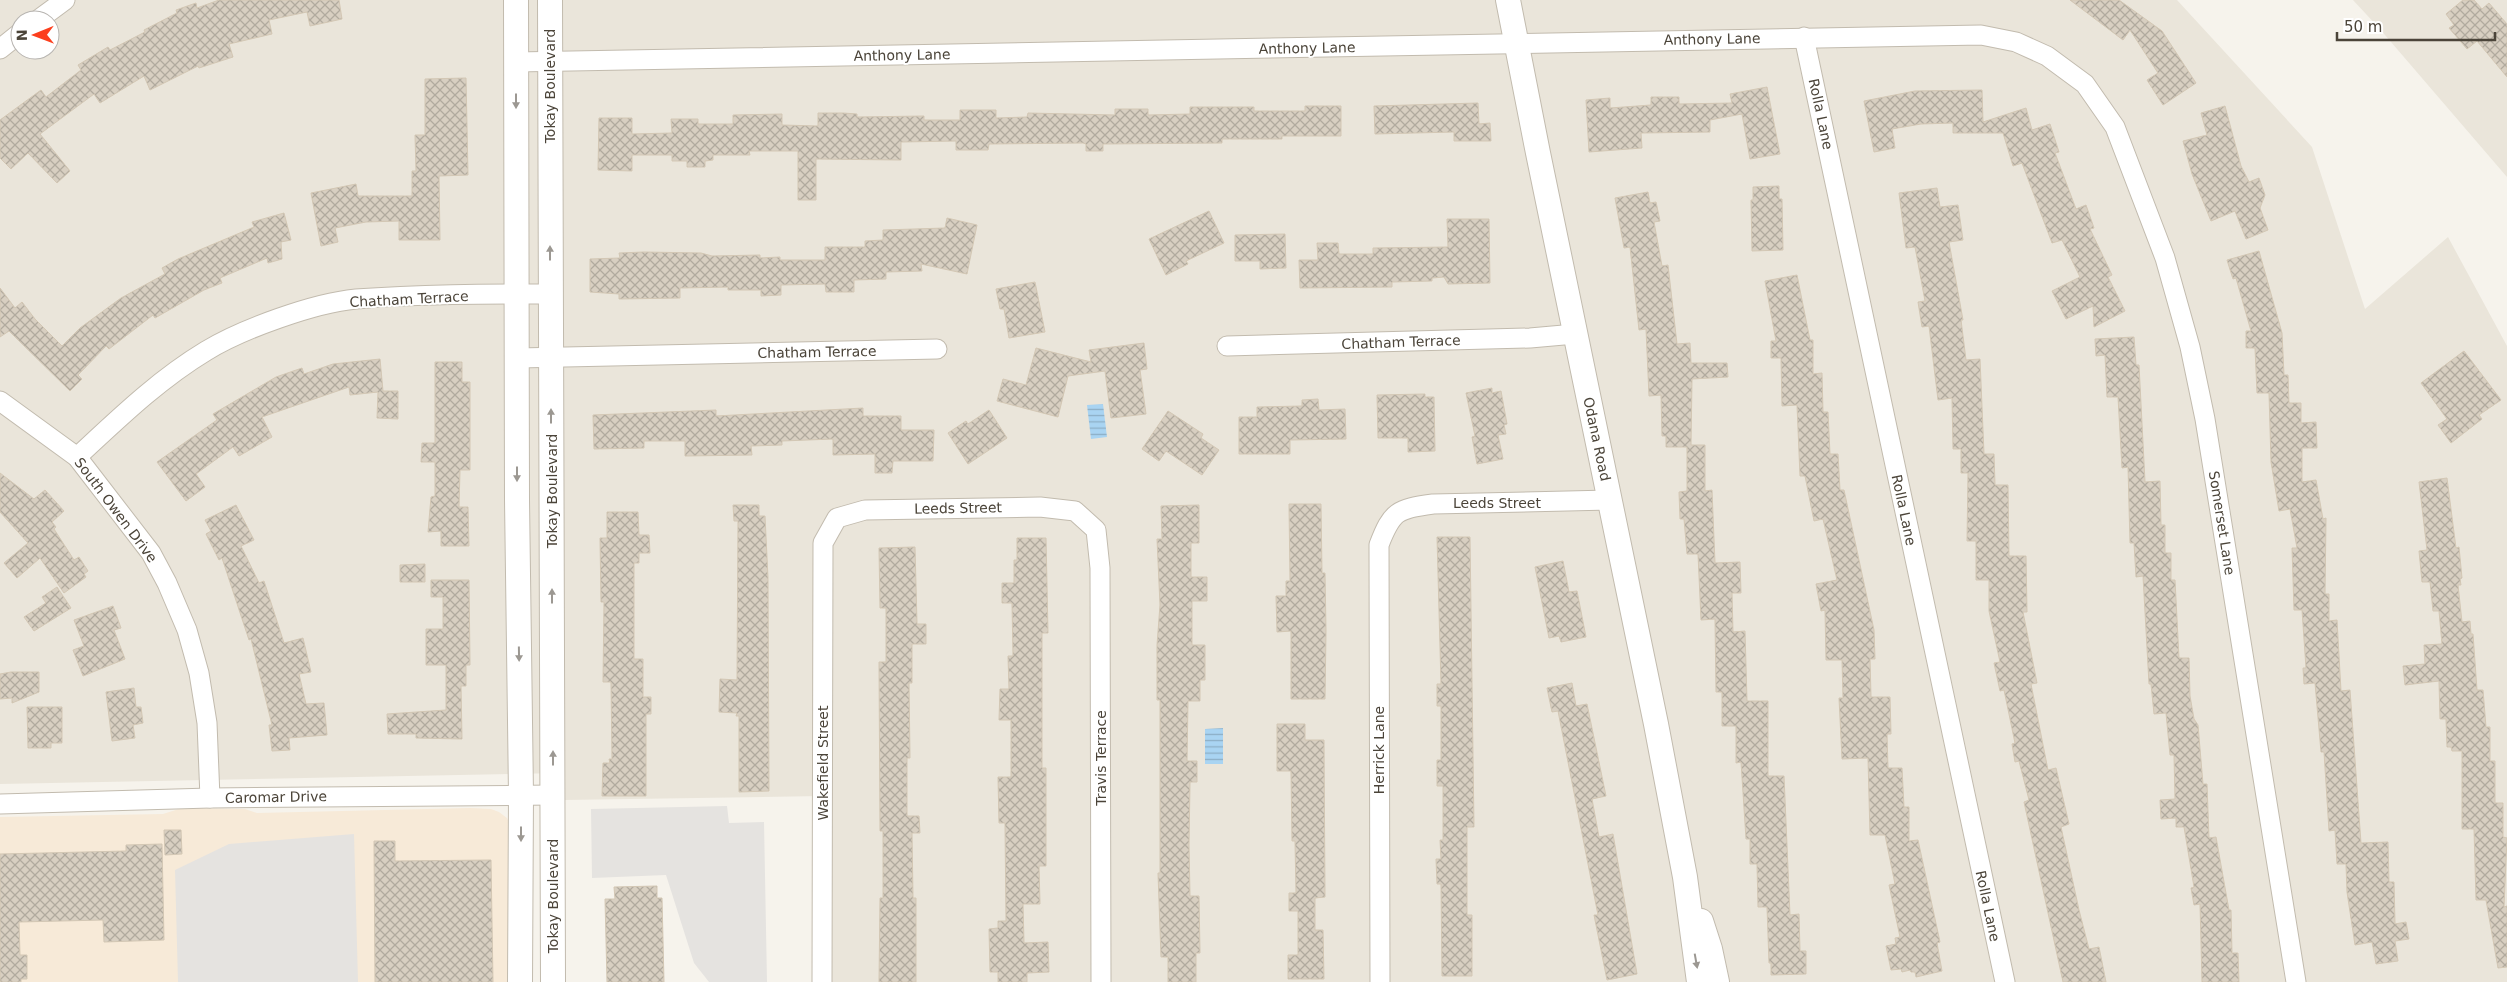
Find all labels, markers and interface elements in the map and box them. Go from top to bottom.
north arrow [10,10,60,60]
scale bar [2337,10,2494,42]
text: 50 m [2344,18,2382,36]
text: N [14,29,30,41]
street label: Tokay Boulevard [542,29,558,144]
street label: Anthony Lane [1663,30,1761,48]
street label: Anthony Lane [1258,39,1356,57]
street label: Anthony Lane [853,46,951,64]
street label: Rolla Lane [1806,77,1836,151]
one-way arrow [512,93,520,109]
one-way arrow [546,245,554,261]
street label: Chatham Terrace [349,288,469,310]
street label: Chatham Terrace [1341,332,1461,352]
street label: Chatham Terrace [757,343,877,361]
street label: Odana Road [1580,396,1614,482]
one-way arrow [547,408,555,424]
street label: Tokay Boulevard [544,434,560,549]
street label: South Owen Drive [71,455,161,565]
one-way arrow [513,466,521,482]
street label: Somerset Lane [2206,470,2238,576]
street label: Rolla Lane [1889,473,1919,547]
street label: Leeds Street [1453,495,1541,511]
street label: Leeds Street [914,499,1003,517]
one-way arrow [548,588,556,604]
one-way arrow [515,646,523,662]
street label: Wakefield Street [815,705,831,820]
street label: Herrick Lane [1371,706,1387,794]
street label: Travis Terrace [1093,710,1109,807]
one-way arrow [549,750,557,766]
street label: Caromar Drive [225,788,327,806]
one-way arrow [517,826,525,842]
street label: Tokay Boulevard [545,839,561,954]
street label: Rolla Lane [1973,869,2003,943]
one-way arrow [1692,953,1700,969]

